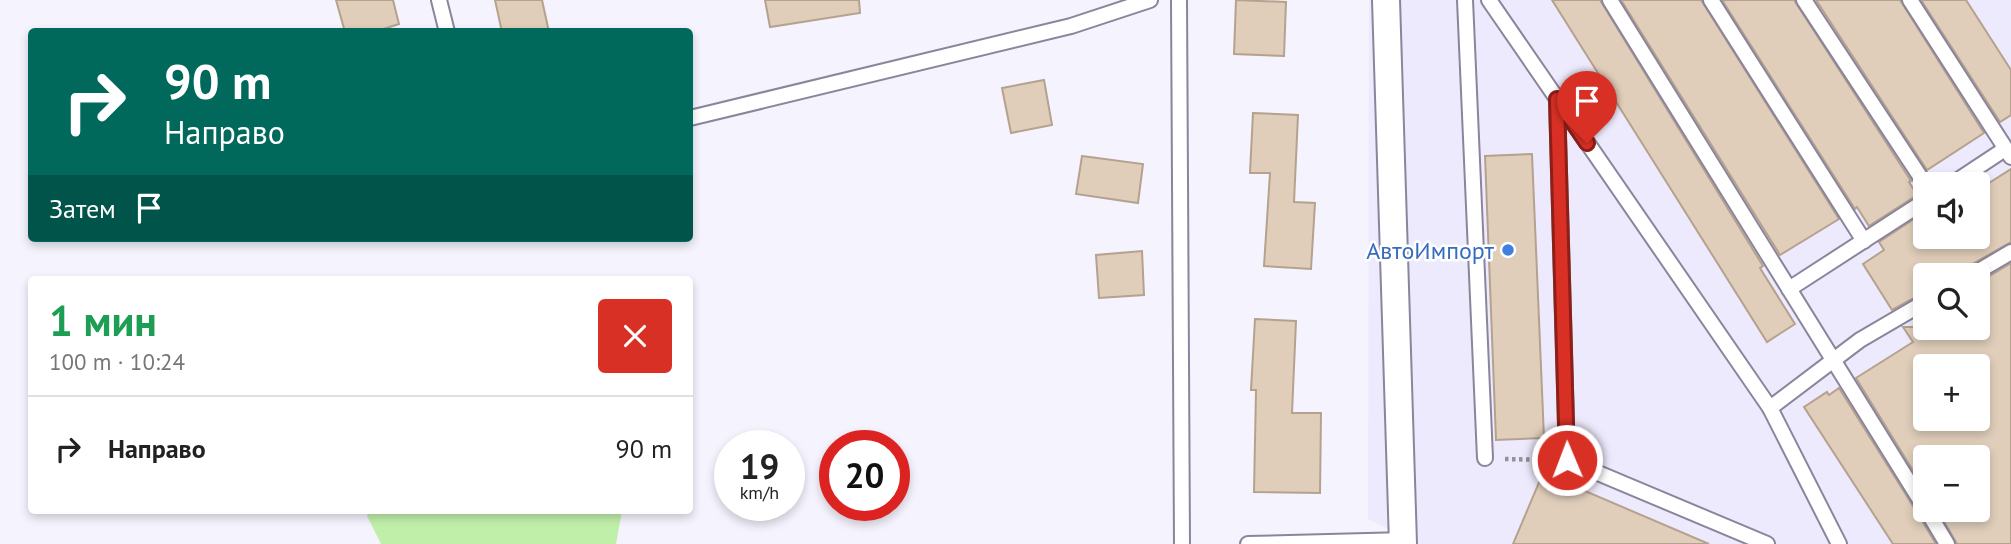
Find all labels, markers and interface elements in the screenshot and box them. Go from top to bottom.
text: 90 m [164,49,271,113]
icon: right [49,56,140,147]
pin [1557,71,1617,143]
icon: arrive [1568,82,1606,120]
text: Направо [164,111,285,153]
map controls [1913,172,1990,522]
button: sound [1913,172,1990,249]
icon: arrive [130,189,168,227]
text: Затем [49,192,116,225]
place label: АвтоИмпорт [1366,235,1494,266]
marker: АвтоИмпорт [1500,242,1516,258]
button: search [1913,263,1990,340]
text: 1 мин [49,293,157,348]
button: close [598,299,672,373]
text: 100 m · 10:24 [49,347,185,376]
button: + [1913,354,1990,431]
position arrow [1530,423,1604,497]
icon: right [49,430,87,468]
speed limit sign: 20 [819,430,910,521]
text: Направо [108,432,206,465]
text: 90 m [616,432,672,465]
text: 19 [740,443,779,489]
button: − [1913,445,1990,522]
text: km/h [740,481,779,504]

